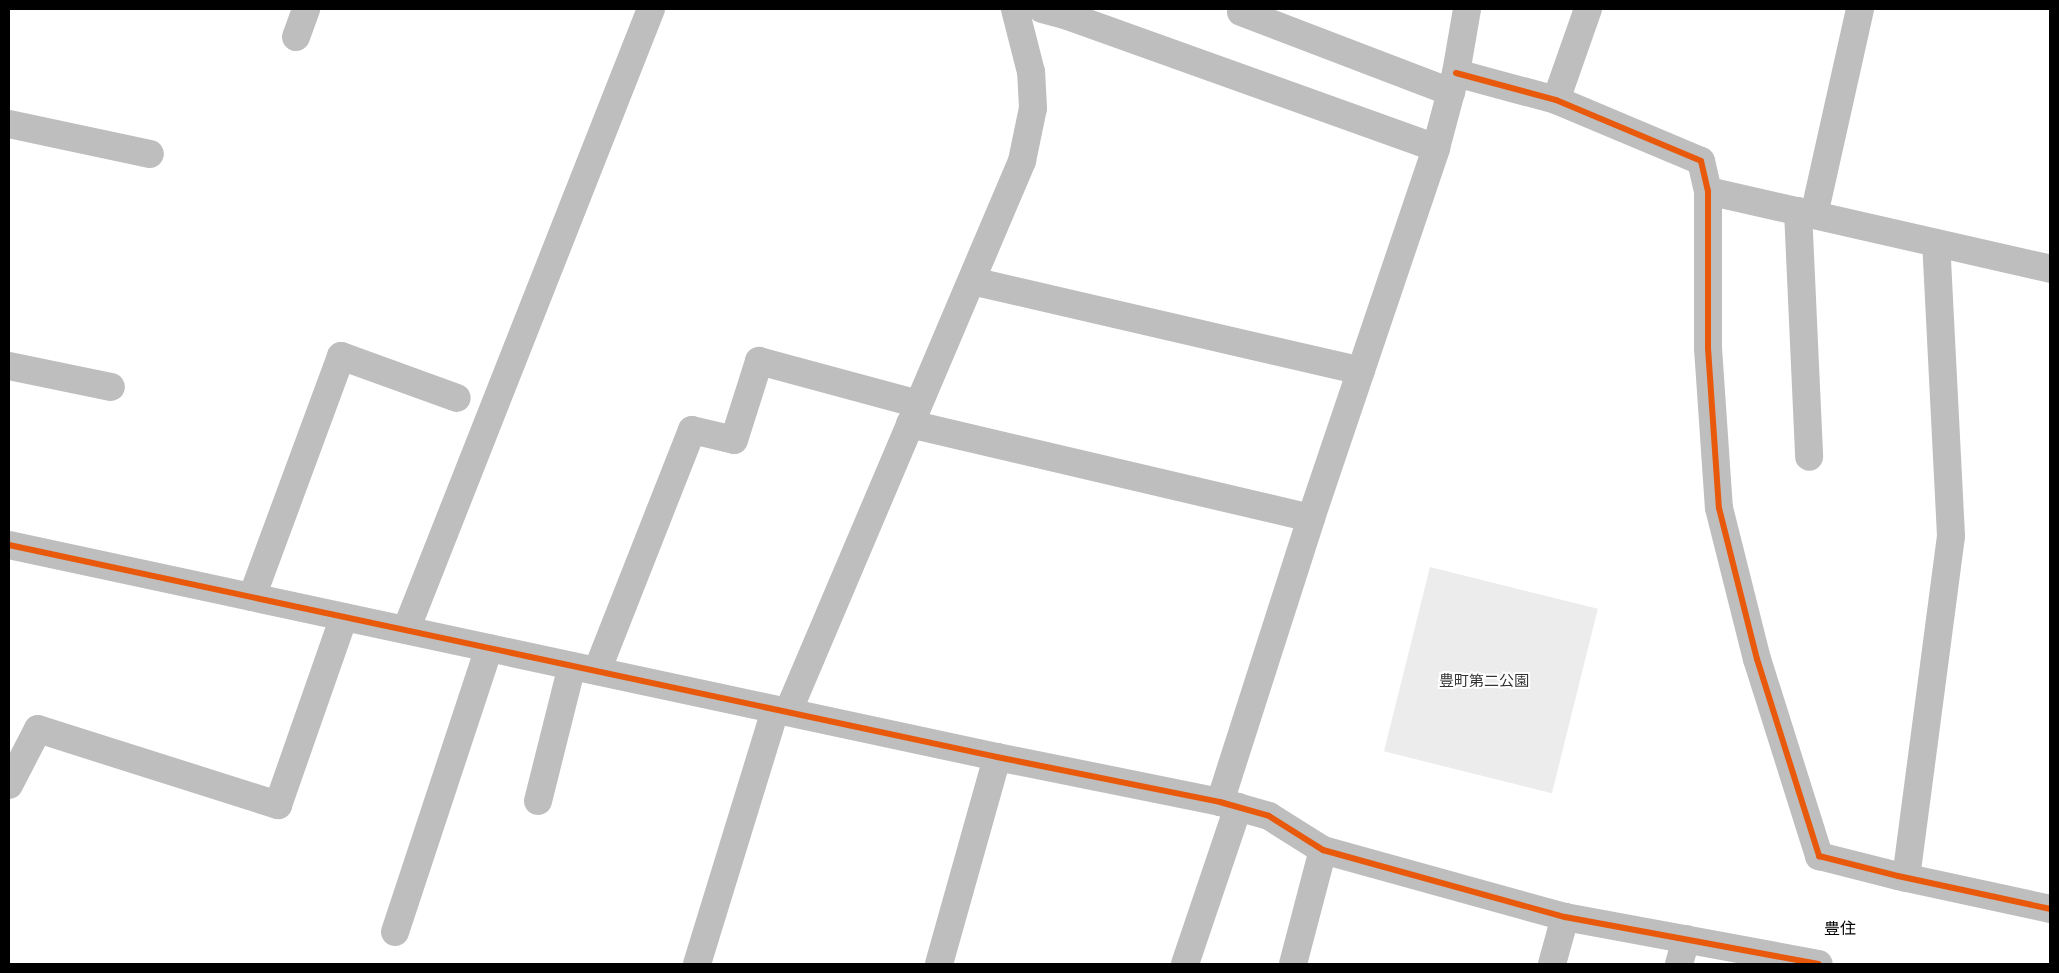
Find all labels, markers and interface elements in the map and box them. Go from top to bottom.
park label: 豊町第二公園 [1439,673,1529,691]
district label: 豊住 [1824,919,1856,939]

